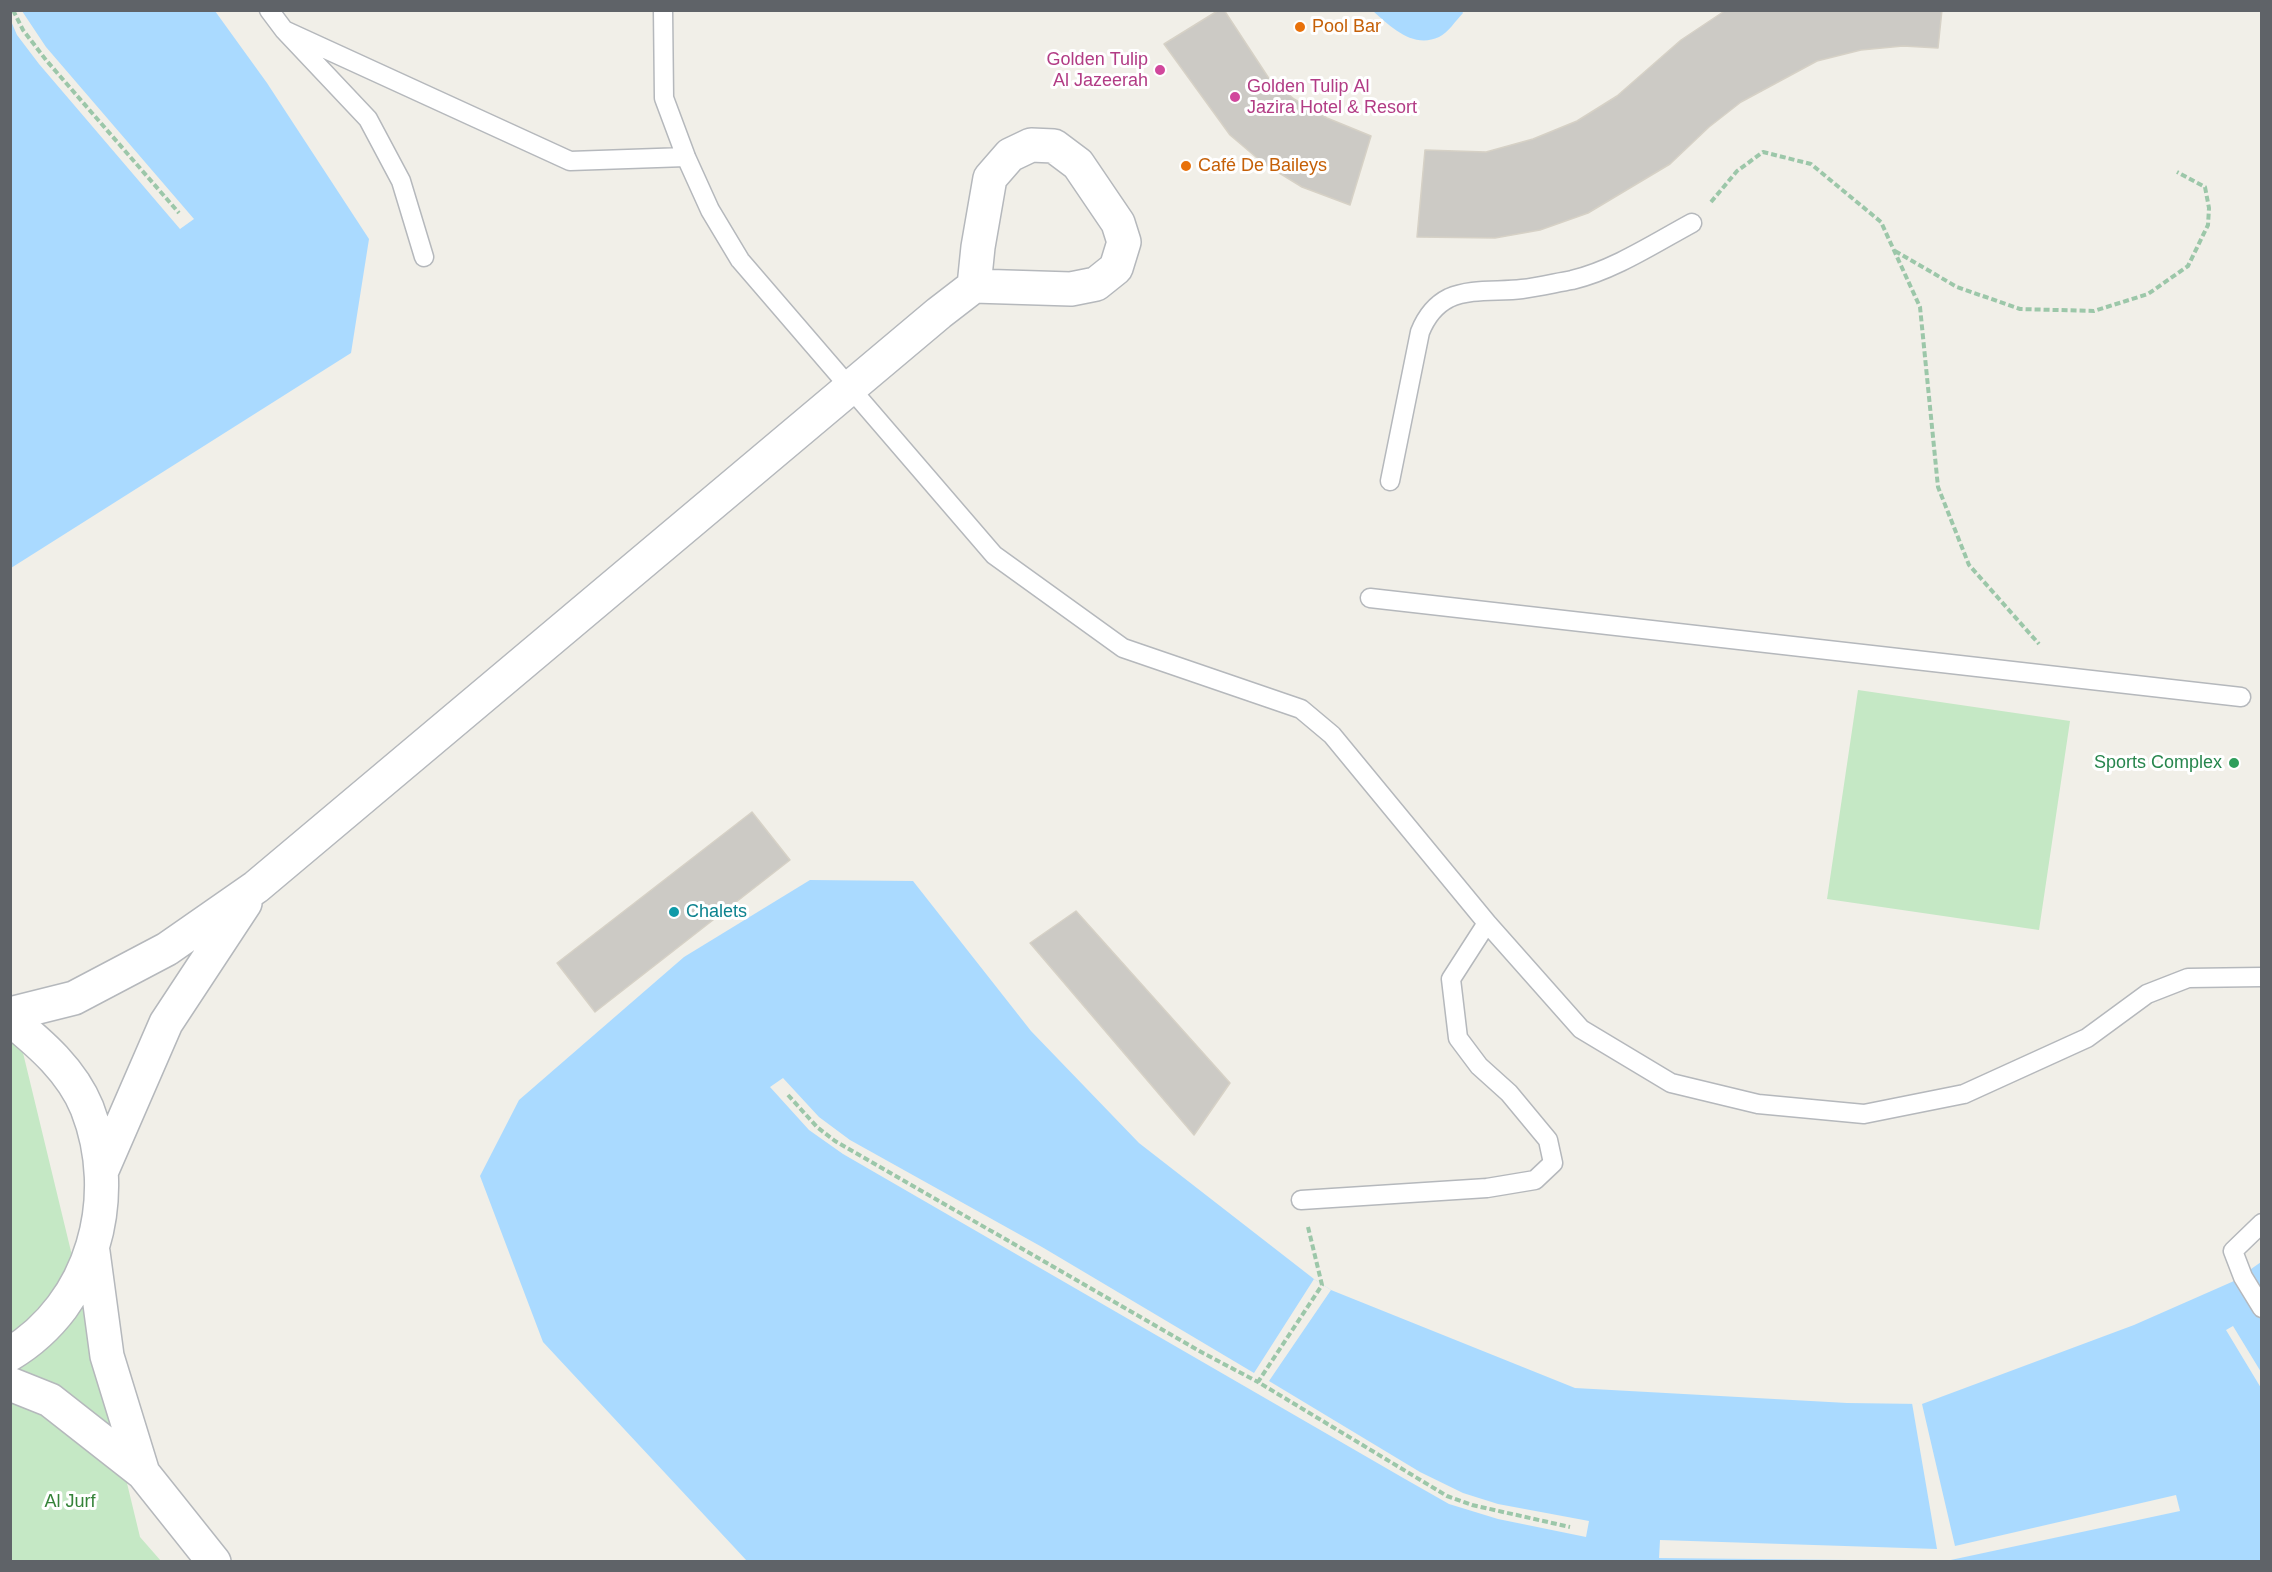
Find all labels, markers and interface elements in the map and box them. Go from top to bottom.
place label: Pool Bar [1312,16,1381,38]
marker: Pool Bar [1293,20,1307,34]
place label: Golden Tulip Al Jazeerah [1047,49,1148,92]
marker: Golden Tulip Al Jazeerah [1153,63,1167,77]
place label: Golden Tulip Al Jazira Hotel & Resort [1247,76,1417,118]
marker: Golden Tulip Al Jazira Hotel & Resort [1228,90,1242,104]
place label: Café De Baileys [1198,155,1327,177]
marker: Café De Baileys [1179,159,1193,173]
place label: Sports Complex [2094,752,2222,774]
marker: Sports Complex [2227,756,2241,770]
place label: Chalets [686,901,747,923]
marker: Chalets [667,905,681,919]
park label: Al Jurf [44,1491,96,1513]

